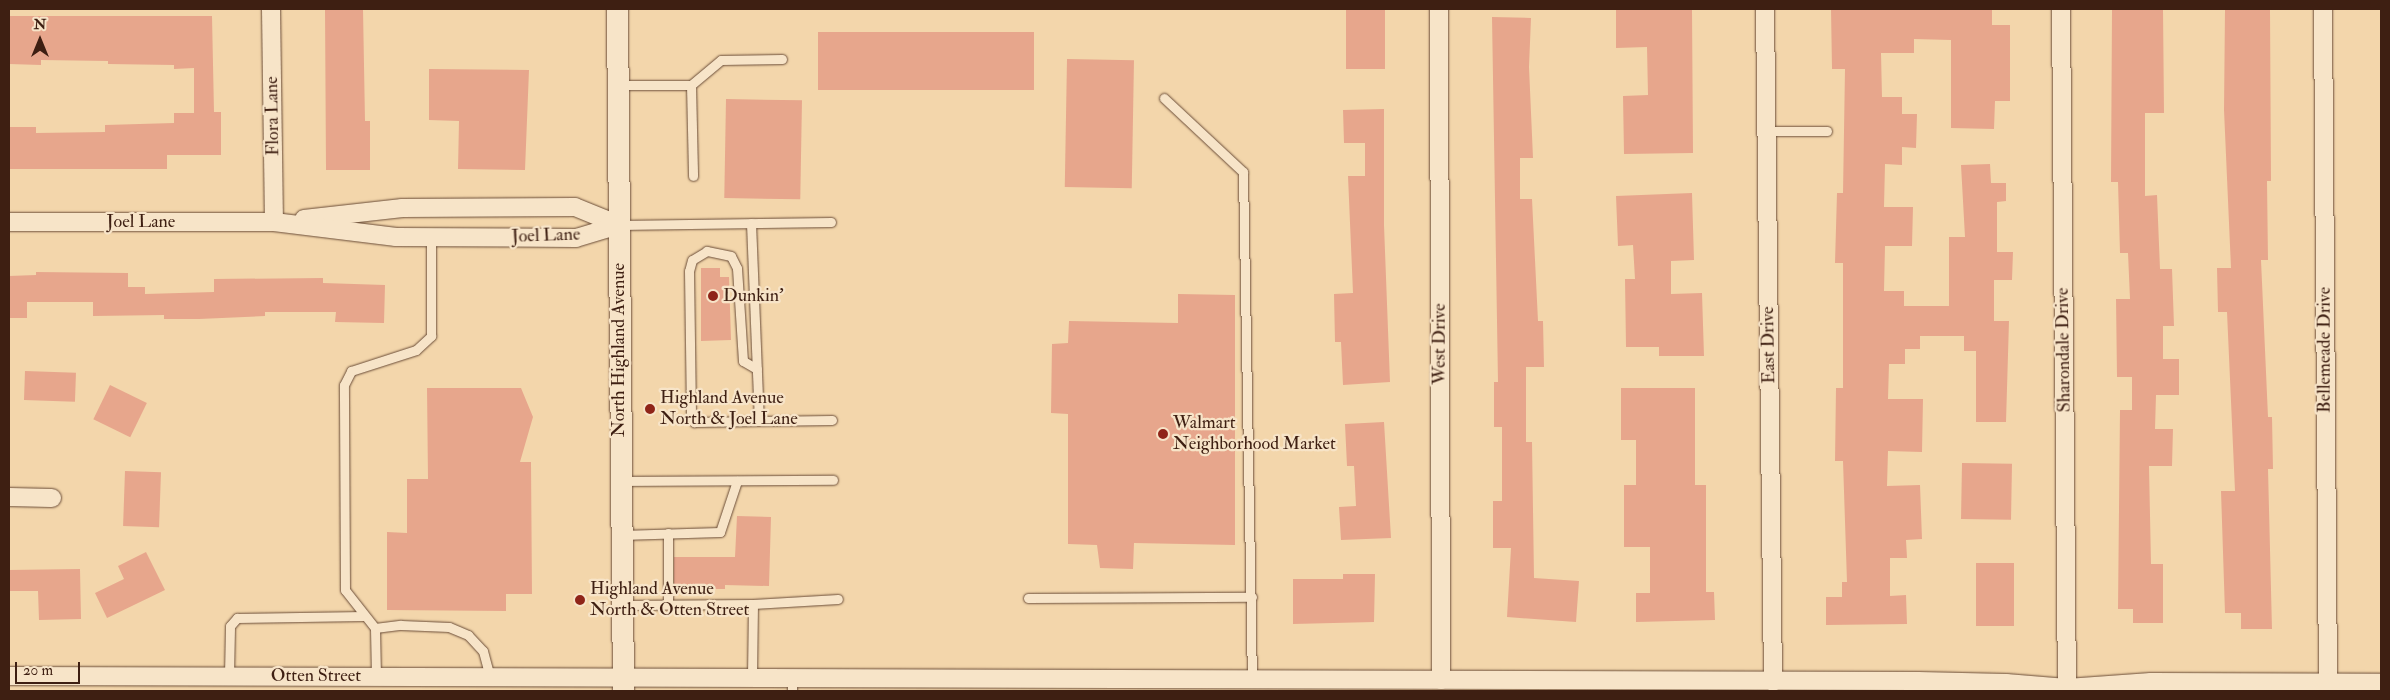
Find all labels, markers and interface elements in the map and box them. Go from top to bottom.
north arrow [15,15,65,65]
text: N [34,16,46,33]
street label: Flora Lane [262,76,284,156]
street label: Joel Lane [107,211,175,233]
street label: Joel Lane [511,224,581,248]
street label: North Highland Avenue [608,263,630,437]
place label: Dunkin' [723,285,784,307]
street label: Sharondale Drive [2052,287,2076,413]
street label: Bellemeade Drive [2314,287,2336,413]
marker: Dunkin' [707,290,719,302]
street label: West Drive [1429,303,1451,385]
street label: East Drive [1758,306,1780,384]
place label: Highland Avenue North & Joel Lane [660,388,798,430]
marker: Highland Avenue North & Joel Lane [644,403,656,415]
place label: Walmart Neighborhood Market [1173,413,1336,456]
marker: Walmart Neighborhood Market [1157,428,1169,440]
place label: Highland Avenue North & Otten Street [590,579,749,622]
marker: Highland Avenue North & Otten Street [574,594,586,606]
scale bar [18,652,82,684]
text: 20 m [23,661,53,680]
street label: Otten Street [271,665,361,687]

